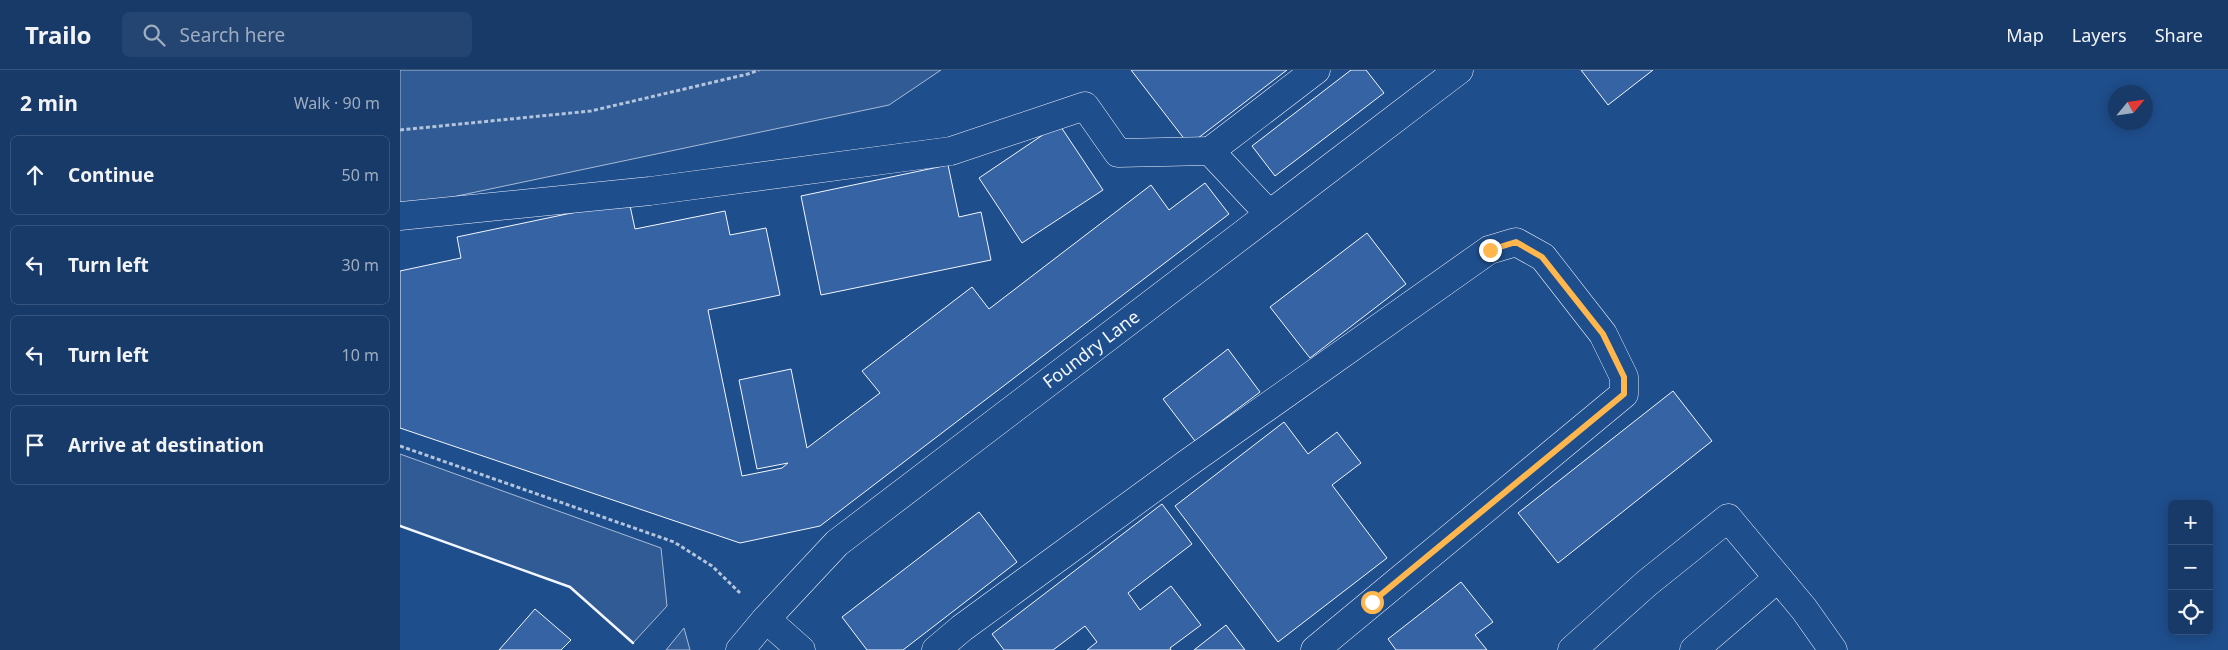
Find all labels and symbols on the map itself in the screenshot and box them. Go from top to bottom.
north arrow [2108,85,2153,130]
route end [1479,239,1502,262]
street label: Foundry Lane [1037,304,1144,393]
route start [1361,591,1384,614]

